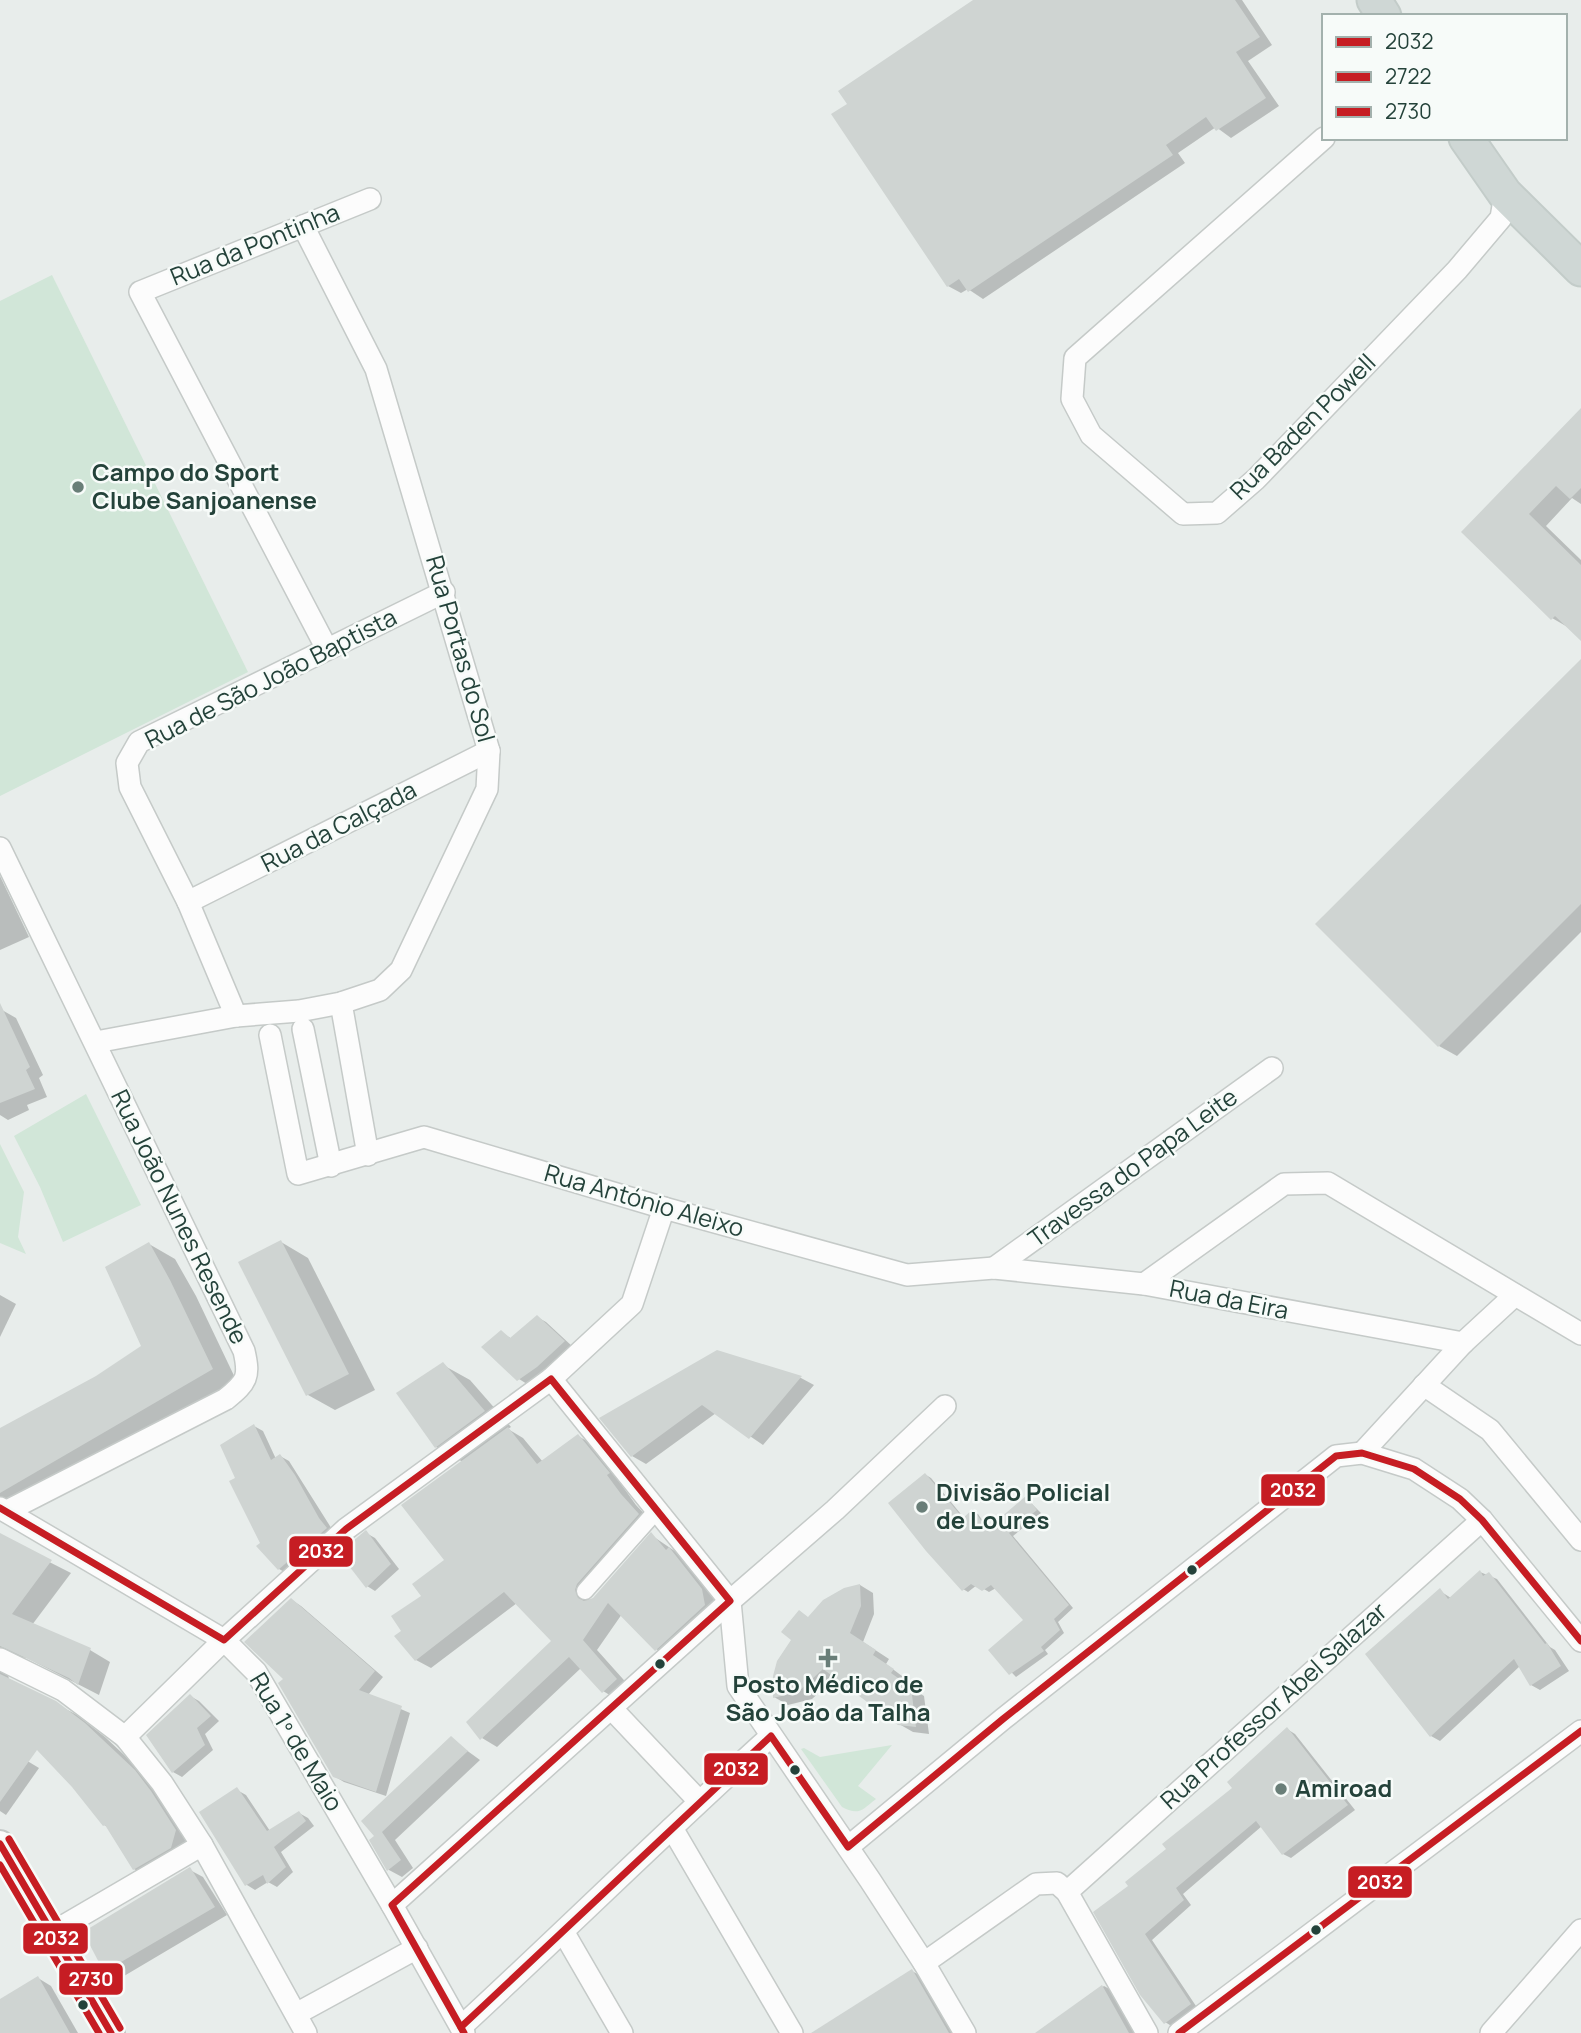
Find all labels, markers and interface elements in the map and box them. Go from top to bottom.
legend [1322,14,1567,140]
text: 2032 [1385,27,1433,55]
text: 2722 [1385,62,1431,90]
text: 2730 [1385,97,1432,125]
street label: Rua da Pontinha [165,195,344,293]
street label: Rua Baden Powell [1222,346,1382,506]
place label: Campo do Sport Clube Sanjoanense [92,455,317,516]
marker: Campo do Sport Clube Sanjoanense [70,479,86,495]
street label: Rua Portas do Sol [419,551,504,746]
street label: Rua de São João Baptista [139,600,402,756]
street label: Rua da Calçada [255,772,422,879]
street label: Travessa do Papa Leite [1021,1080,1243,1254]
street label: Rua João Nunes Resende [104,1084,256,1349]
street label: Rua António Aleixo [541,1155,748,1244]
street label: Rua da Eira [1167,1271,1292,1326]
line badge: 2032 [1260,1473,1326,1507]
place label: Divisão Policial de Loures [936,1475,1110,1536]
text: 2032 [1270,1477,1316,1503]
marker: Divisão Policial de Loures [914,1499,930,1515]
line badge: 2032 [288,1535,354,1568]
text: 2032 [298,1538,344,1564]
unlabelled marker [1185,1563,1199,1577]
street label: Rua Professor Abel Salazar [1153,1594,1394,1816]
marker: Posto Médico de São João da Talha [818,1648,838,1668]
unlabelled marker [653,1657,667,1671]
street label: Rua 1º de Maio [243,1666,352,1817]
place label: Posto Médico de São João da Talha [725,1667,931,1728]
line badge: 2032 [703,1752,769,1786]
text: 2032 [713,1756,759,1782]
unlabelled marker [788,1763,802,1777]
place label: Amiroad [1295,1771,1392,1804]
marker: Amiroad [1273,1781,1289,1797]
line badge: 2032 [1347,1865,1413,1899]
text: 2032 [1357,1869,1403,1895]
line badge: 2032 [22,1922,89,1955]
unlabelled marker [1309,1923,1323,1937]
text: 2032 [33,1925,79,1951]
line badge: 2730 [58,1962,124,1996]
text: 2730 [68,1966,114,1992]
unlabelled marker [76,1998,90,2012]

